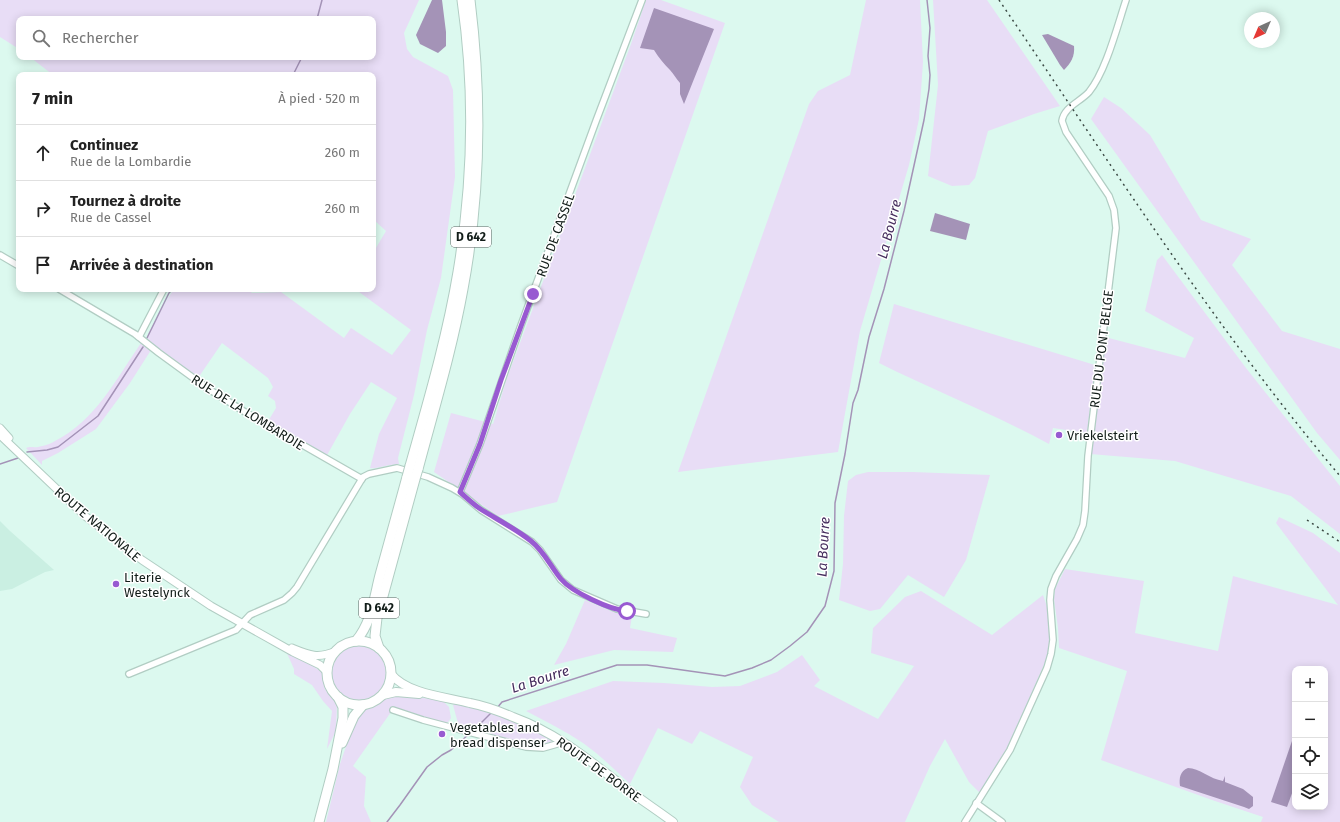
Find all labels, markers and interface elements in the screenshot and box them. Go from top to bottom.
north arrow [1244,12,1280,48]
search box [16,16,376,60]
icon: search [30,27,52,49]
text: Rechercher [62,29,138,47]
text: 7 min [32,88,73,109]
text: À pied · 520 m [278,91,360,106]
text: Continuez [70,136,138,154]
icon: ahead [32,142,54,164]
text: 260 m [325,145,360,160]
text: Rue de la Lombardie [70,154,191,169]
street label: RUE DE CASSEL [533,191,578,279]
text: Tournez à droite [70,192,181,210]
icon: right [32,198,54,220]
water label: La Bourre [874,198,905,260]
text: 260 m [325,201,360,216]
text: Rue de Cassel [70,210,151,225]
road number: D 642 [451,227,491,247]
icon: arrive [32,254,54,276]
text: Arrivée à destination [70,256,213,274]
route end [524,285,542,303]
street label: RUE DU PONT BELGE [1087,289,1116,409]
street label: RUE DE LA LOMBARDIE [189,372,307,453]
place label: Vriekelsteirt [1067,428,1139,443]
marker: Vriekelsteirt [1054,430,1064,440]
street label: ROUTE NATIONALE [52,484,144,565]
water label: La Bourre [813,517,834,578]
place label: Literie Westelynck [124,570,190,600]
marker: Literie Westelynck [111,579,121,589]
road number: D 642 [359,598,399,618]
route start [618,602,636,620]
water label: La Bourre [509,662,571,697]
map controls [1292,666,1328,810]
button: + [1292,666,1328,702]
button: − [1292,702,1328,738]
place label: Vegetables and bread dispenser [450,720,546,750]
marker: Vegetables and bread dispenser [437,729,447,739]
street label: ROUTE DE BORRE [554,734,644,805]
button: locate [1292,738,1328,774]
button: layers [1292,774,1328,810]

